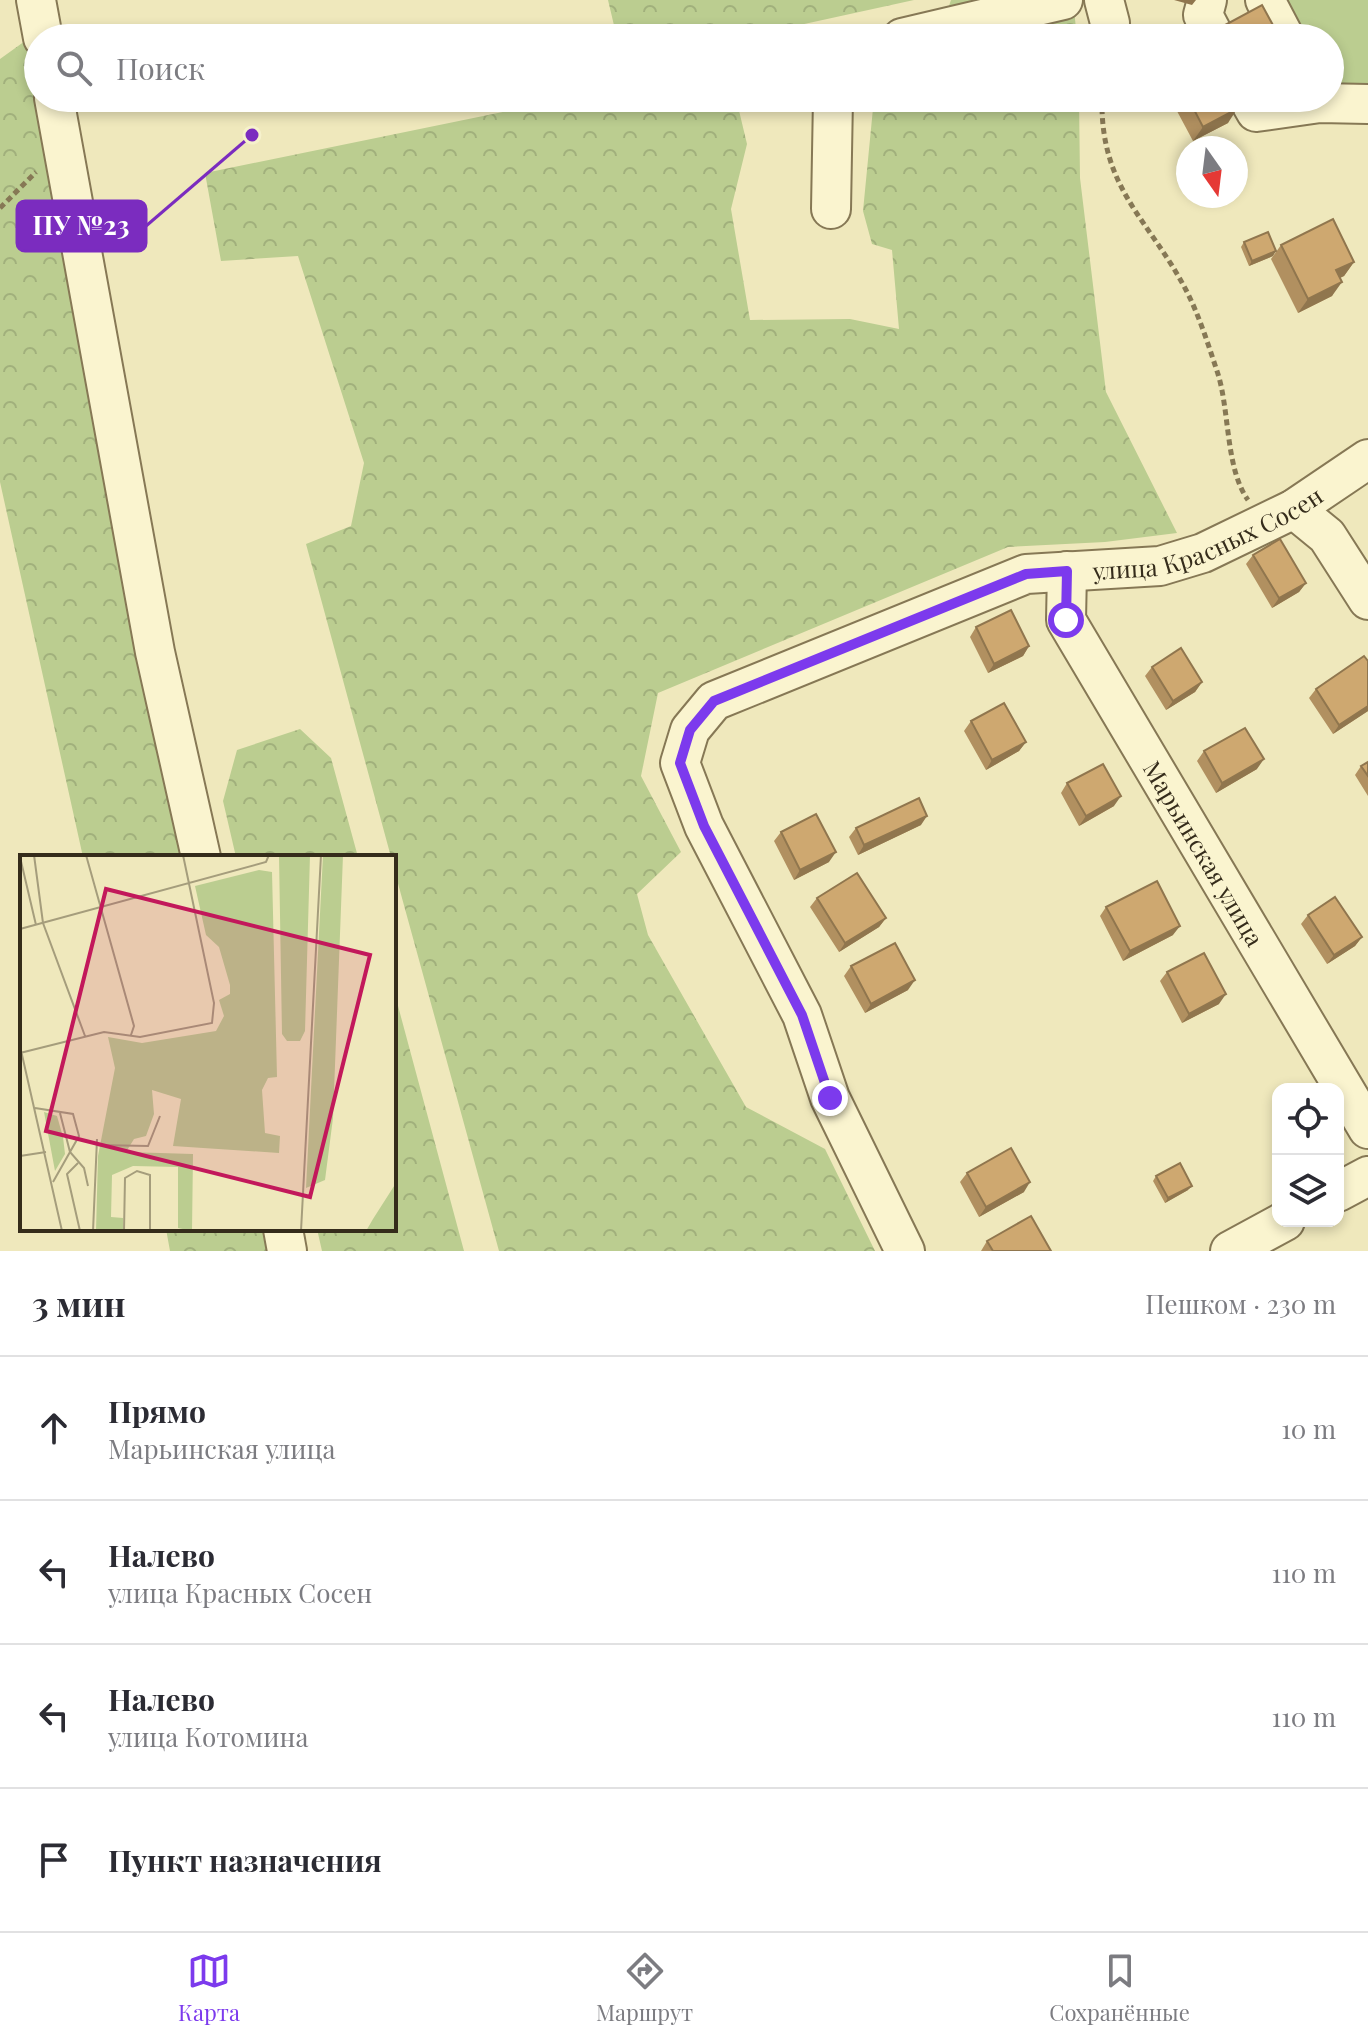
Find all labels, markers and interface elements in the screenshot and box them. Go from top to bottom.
search box [24,24,1344,112]
icon: search [52,46,96,90]
text: Поиск [116,48,205,88]
north arrow [1176,136,1248,208]
callout: ПУ №23 [17,201,146,251]
text: ПУ №23 [32,207,130,242]
street label: улица Красных Сосен [1091,479,1328,586]
route start [1048,602,1084,638]
street label: Марьинская улица [1137,755,1272,952]
inset map [20,855,396,1231]
route end [812,1080,848,1116]
map controls [1272,1083,1344,1227]
button: locate [1272,1083,1344,1155]
button: layers [1272,1155,1344,1227]
text: 3 мин [32,1280,126,1326]
text: Пешком · 230 m [1145,1286,1336,1321]
text: Прямо [108,1391,206,1431]
icon: ahead [32,1406,76,1450]
text: 10 m [1281,1411,1336,1446]
text: Марьинская улица [108,1431,335,1466]
text: Налево [108,1535,215,1575]
icon: left [32,1550,76,1594]
text: 110 m [1272,1555,1336,1590]
text: улица Красных Сосен [108,1575,372,1610]
text: Налево [108,1679,215,1719]
icon: left [32,1694,76,1738]
text: 110 m [1272,1699,1336,1734]
text: улица Котомина [108,1719,308,1754]
icon: arrive [32,1838,76,1882]
text: Пункт назначения [108,1840,382,1880]
tab: Карта [178,1949,240,2027]
tab: Маршрут [596,1949,693,2027]
tab: Сохранённые [1049,1949,1190,2027]

